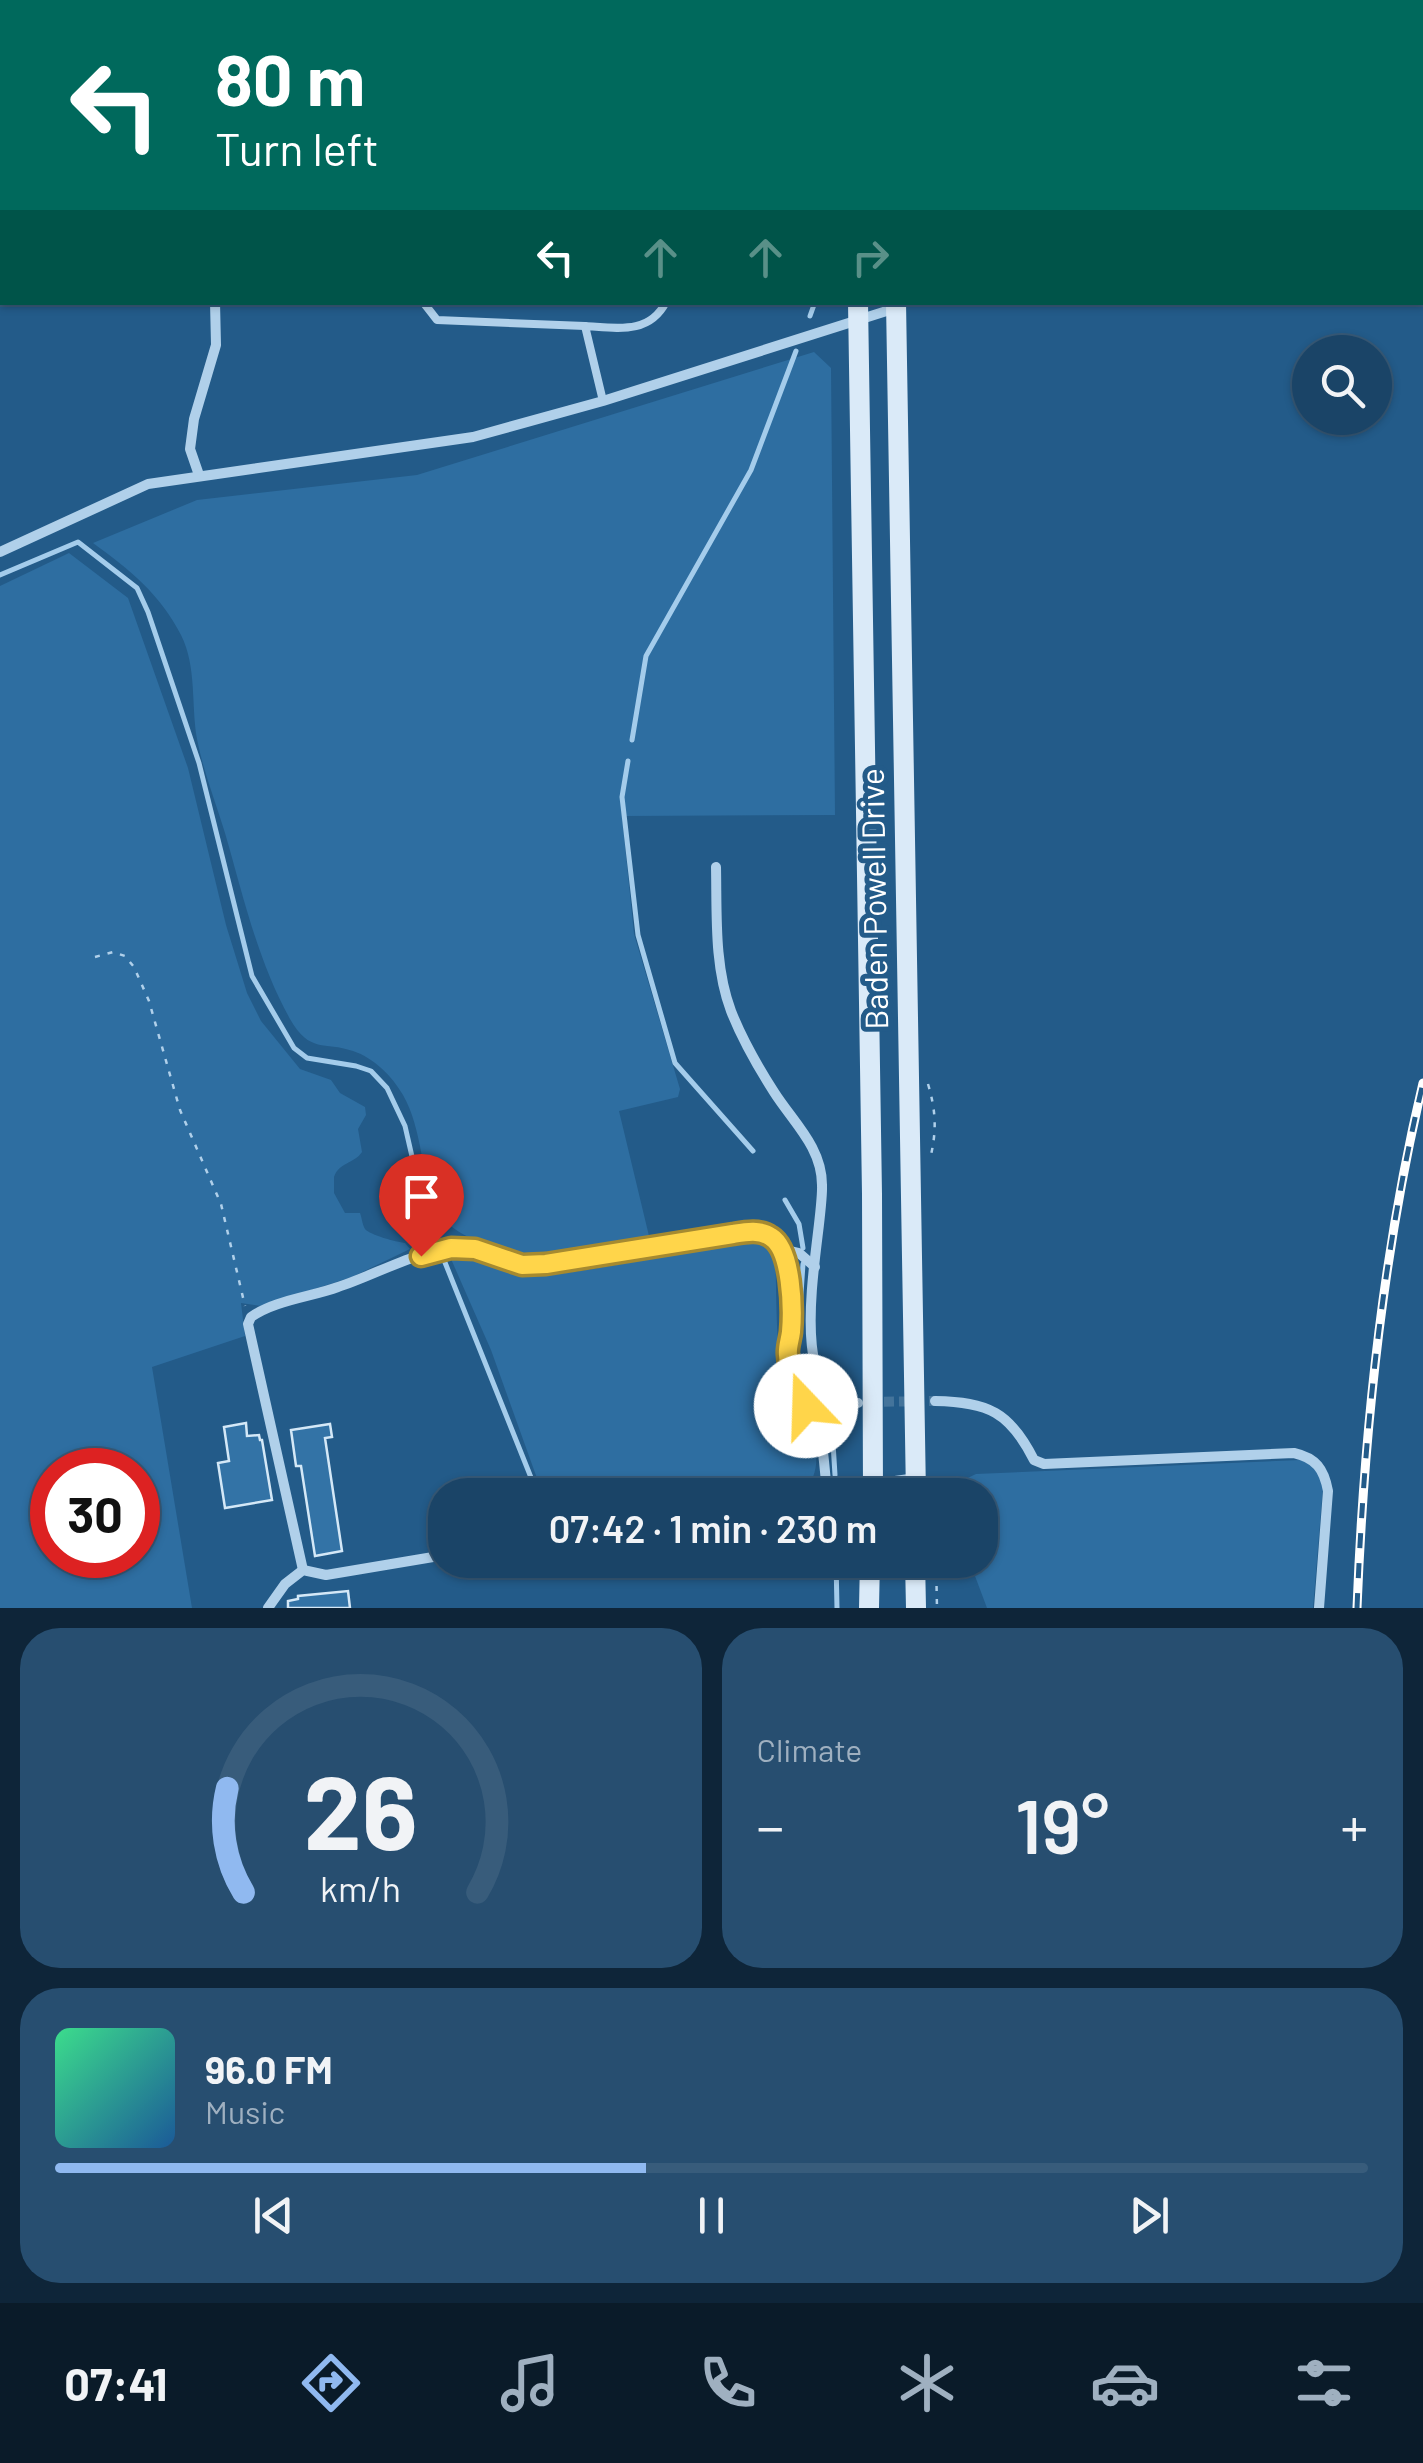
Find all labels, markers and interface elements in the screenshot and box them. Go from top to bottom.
text: 80 m [215,36,365,120]
icon: left [50,40,180,170]
text: Turn left [215,121,379,175]
icon: left [528,230,583,285]
icon: ahead [633,230,688,285]
icon: ahead [738,230,793,285]
icon: right [843,230,898,285]
map controls [1292,335,1392,435]
button: search [1292,335,1392,435]
street label: Baden Powell Drive [852,768,894,1030]
pin [379,1154,464,1257]
icon: arrive [394,1169,449,1224]
position arrow [754,1354,858,1458]
speed limit sign: 30 [30,1448,160,1578]
text: 07:42 · 1 min · 230 m [549,1505,877,1551]
text: Climate [757,1730,862,1768]
text: 26 [304,1746,418,1871]
text: 19° [1015,1779,1109,1869]
text: − [757,1792,784,1858]
text: + [1340,1792,1368,1858]
text: km/h [320,1866,401,1909]
text: 96.0 FM [205,2046,333,2092]
text: Music [205,2092,285,2130]
icon: previous [246,2188,301,2243]
icon: pause [684,2188,739,2243]
icon: next [1122,2188,1177,2243]
icon: directions [296,2348,366,2418]
icon: music [495,2348,565,2418]
icon: phone [693,2348,763,2418]
icon: climate [892,2348,962,2418]
icon: car [1090,2348,1160,2418]
icon: filters [1289,2348,1359,2418]
text: 07:41 [64,2356,167,2410]

